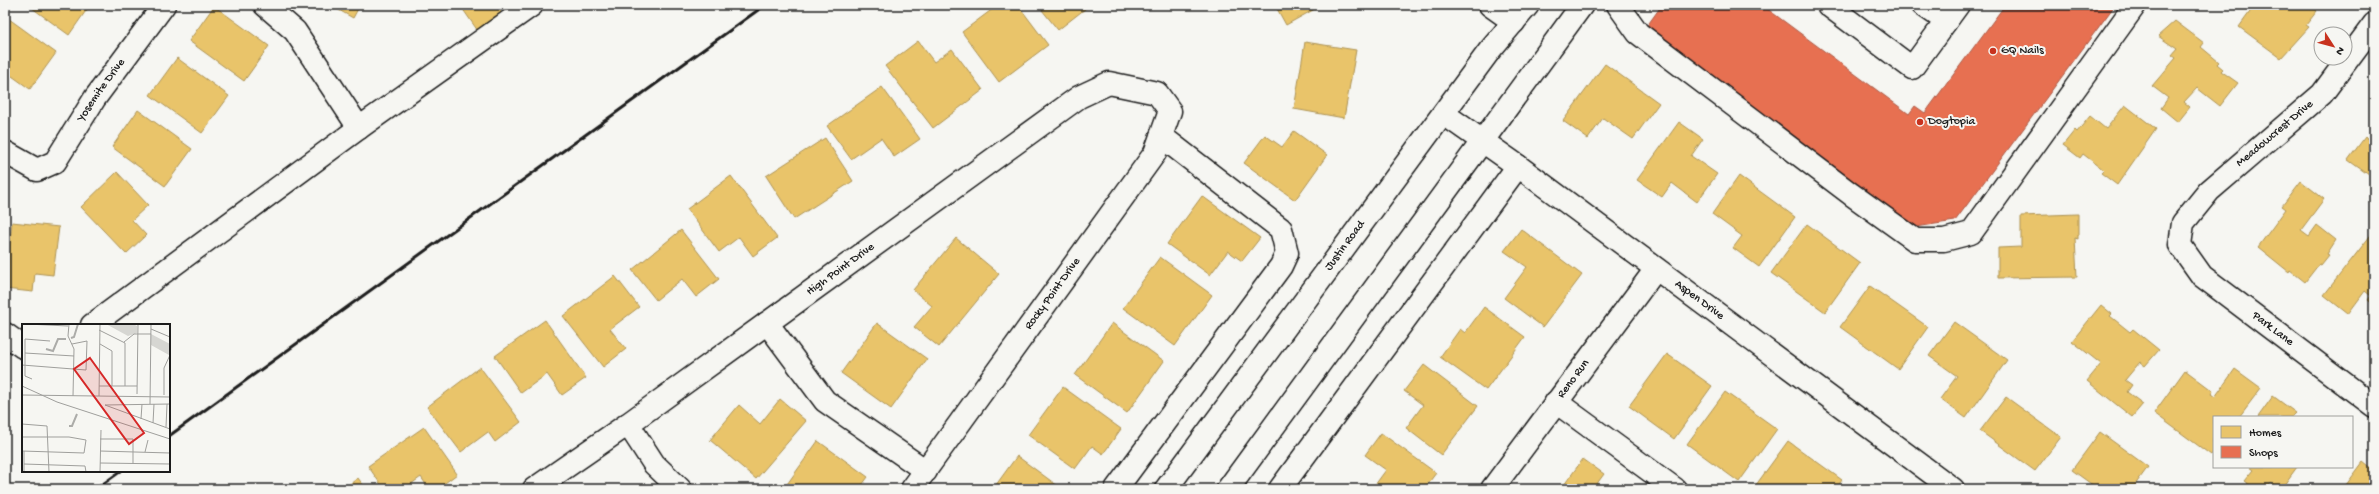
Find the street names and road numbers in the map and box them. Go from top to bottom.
street label: Yosemite Drive [74,55,129,125]
street label: Meadowcrest Drive [2234,97,2317,170]
street label: Justin Road [1322,217,1369,274]
street label: High Point Drive [804,240,878,299]
street label: Rocky Point Drive [1022,255,1084,333]
street label: Aspen Drive [1671,277,1727,324]
street label: Park Lane [2248,308,2297,350]
street label: Reno Run [1555,357,1593,401]

